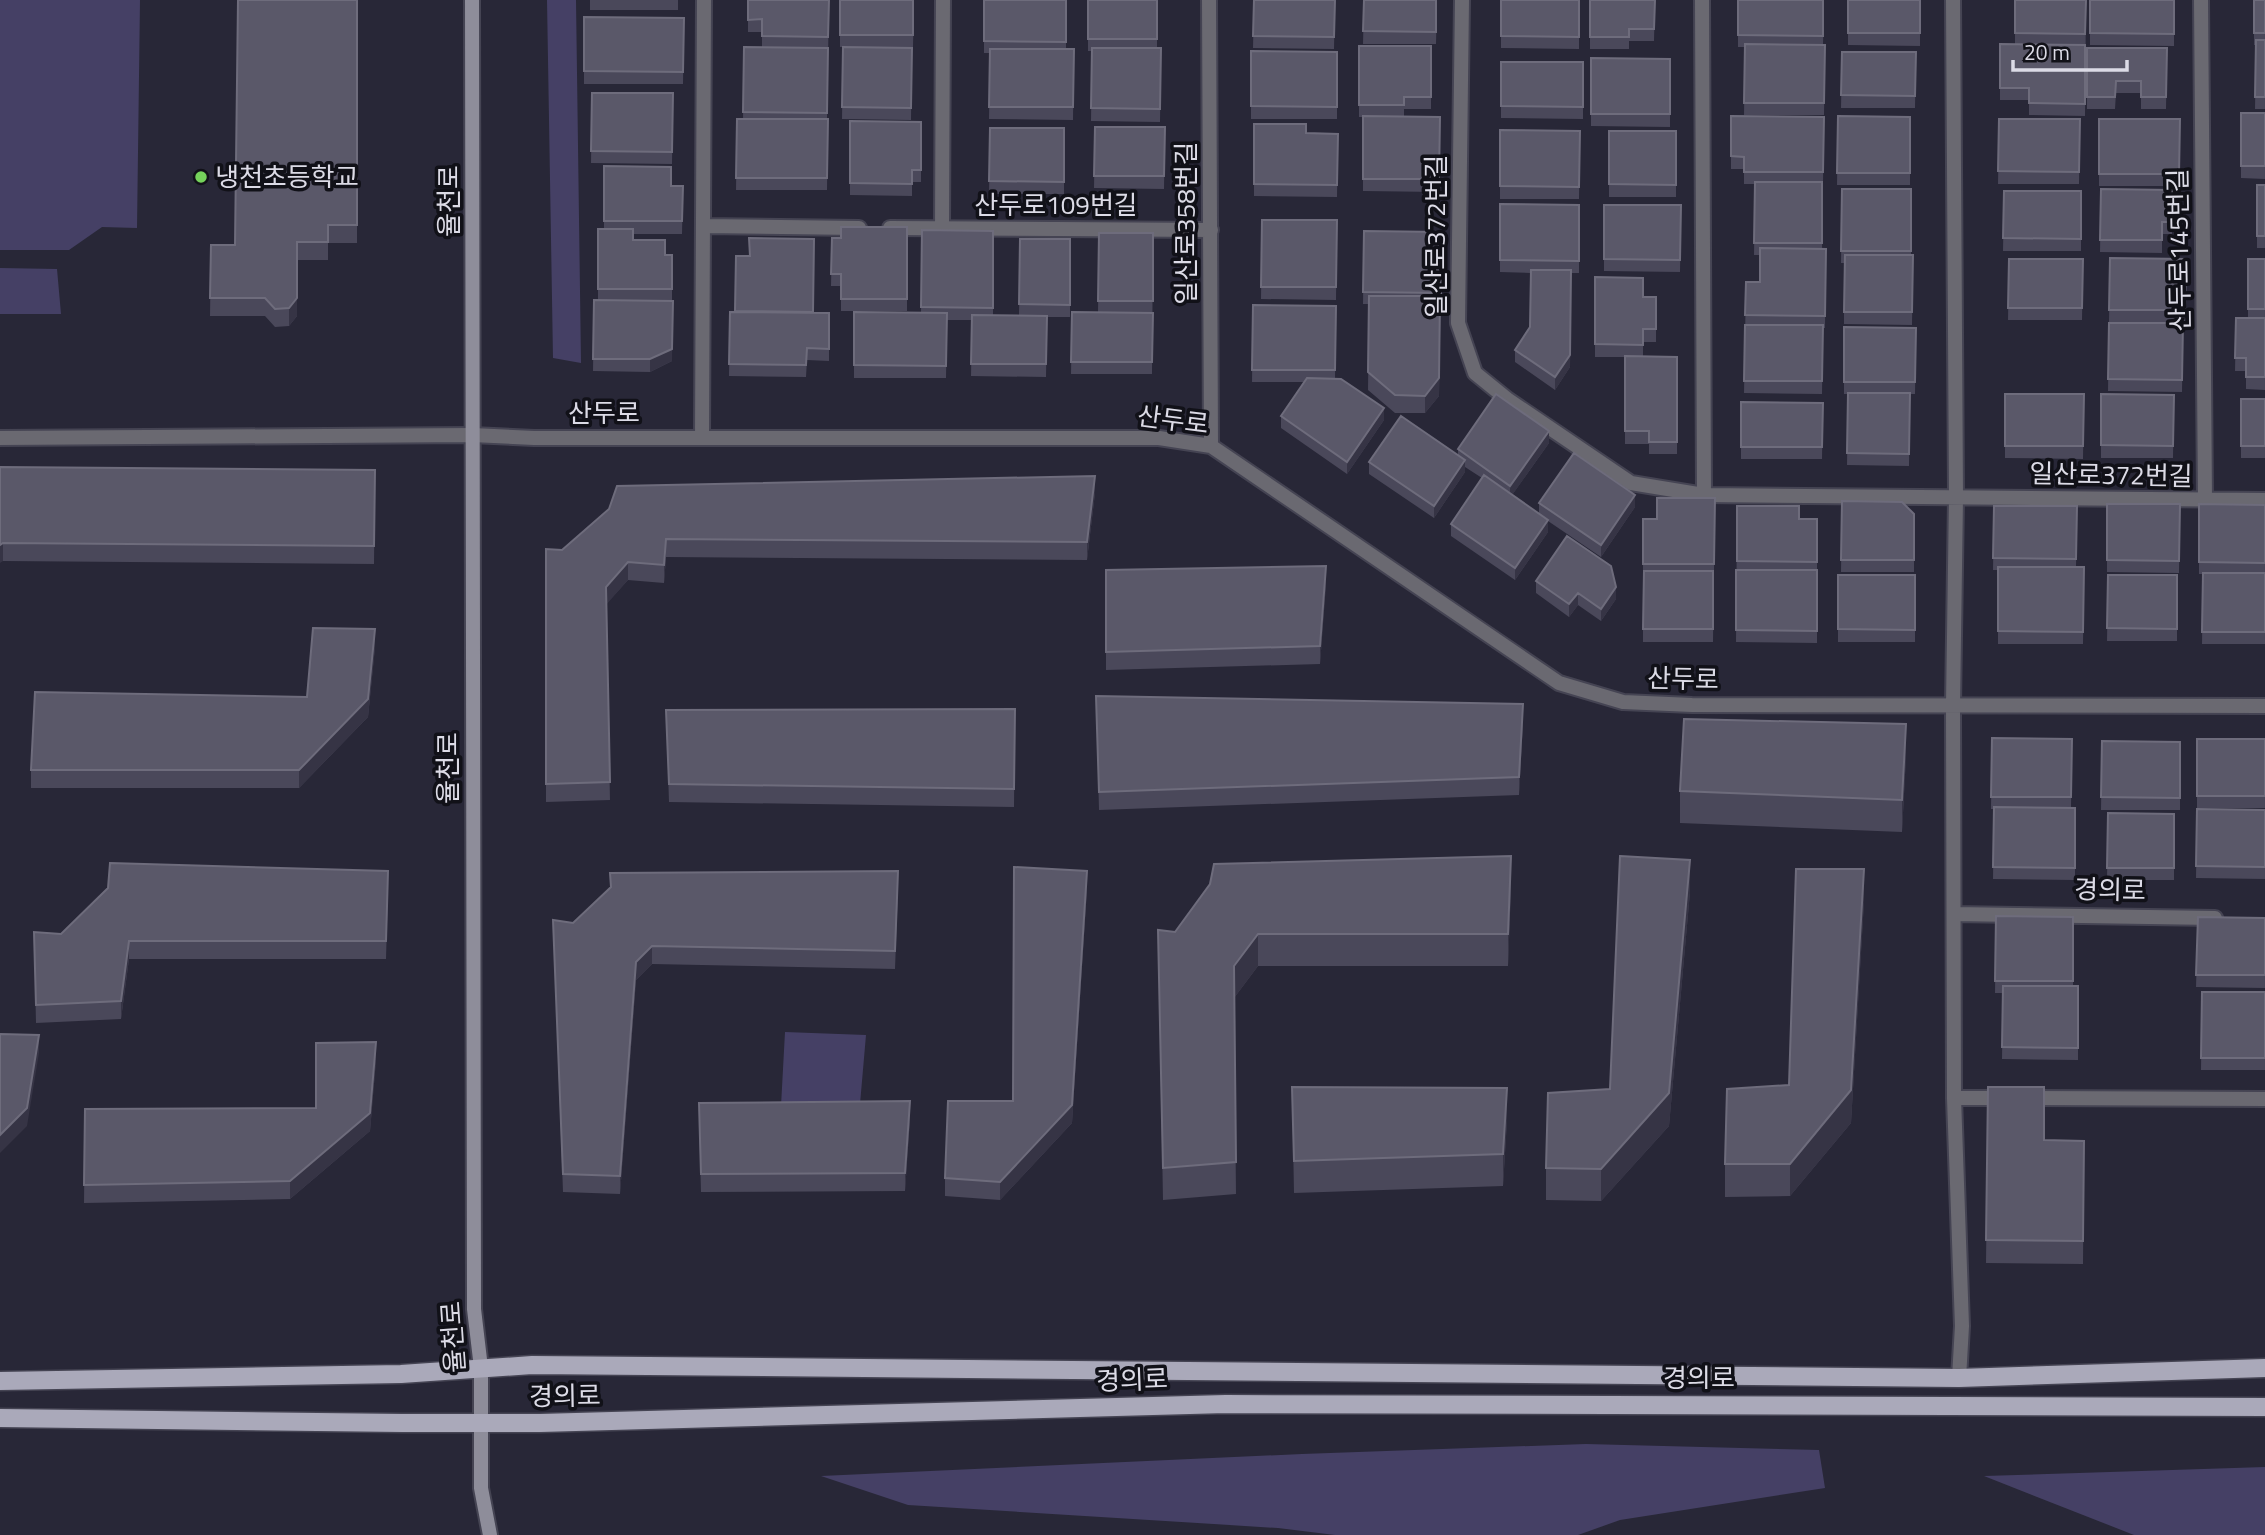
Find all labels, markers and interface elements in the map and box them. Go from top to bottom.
scale bar [2013,28,2127,72]
text: 20 m [2024,36,2070,68]
street label: 일산로358번길 [1166,141,1205,305]
street label: 일산로372번길 [1416,154,1455,318]
place label: 냉천초등학교 [215,157,359,196]
street label: 율천로 [429,165,468,237]
street label: 산두로145번길 [2158,168,2199,332]
marker: 냉천초등학교 [193,169,209,185]
street label: 산두로109번길 [974,185,1138,224]
street label: 산두로 [568,393,640,432]
street label: 산두로 [1135,396,1211,443]
street label: 일산로372번길 [2029,454,2193,495]
street label: 산두로 [1647,658,1719,699]
street label: 율천로 [428,732,467,804]
street label: 경의로 [2074,869,2146,910]
street label: 율천로 [431,1300,474,1374]
street label: 경의로 [1663,1358,1735,1397]
street label: 경의로 [1095,1359,1169,1400]
street label: 경의로 [529,1375,601,1416]

